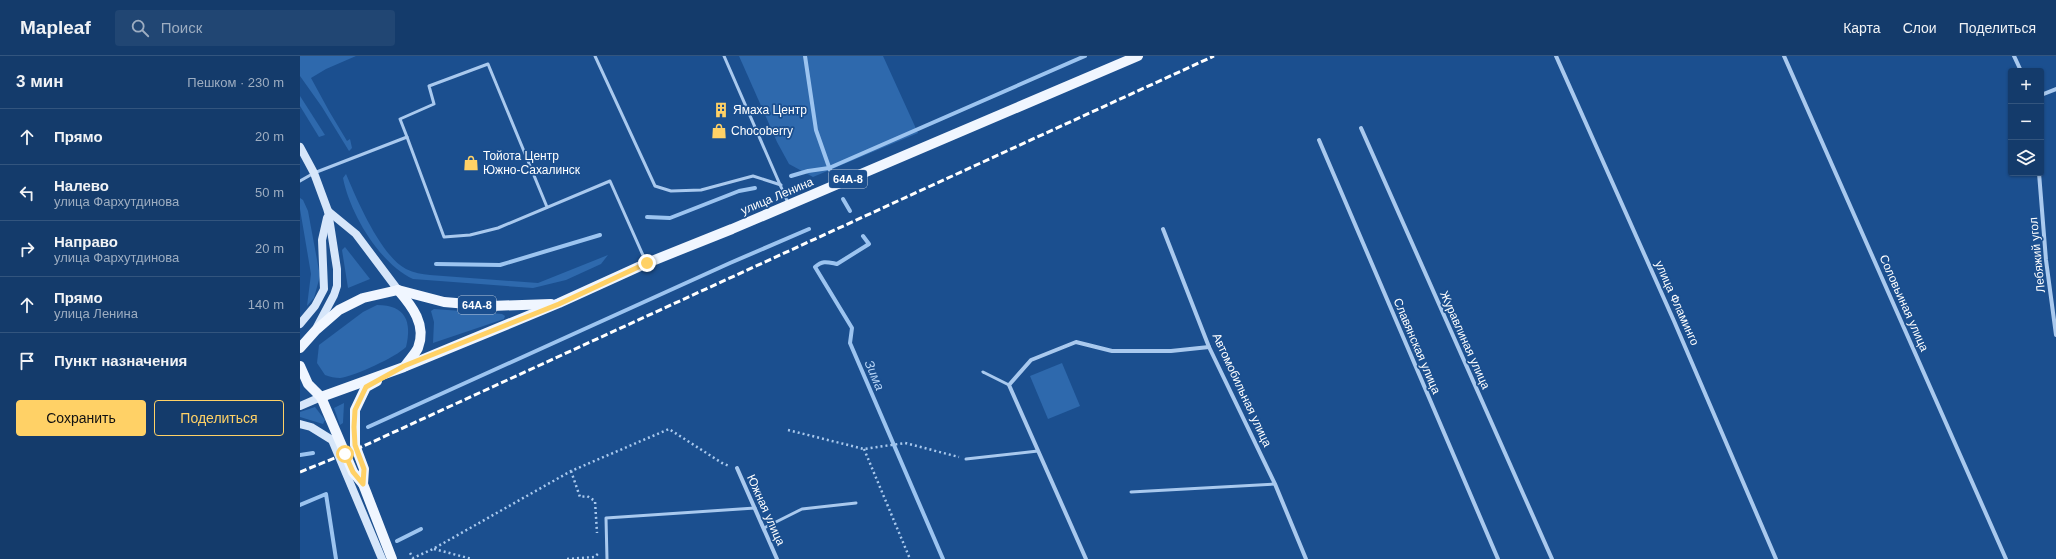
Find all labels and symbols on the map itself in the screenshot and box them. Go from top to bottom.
building icon: Ямаха Центр [712,101,730,119]
place label: Ямаха Центр [733,103,807,117]
shop icon: Chocoberry [710,122,728,140]
place label: Chocoberry [731,124,793,138]
place label: Тойота Центр Южно-Сахалинск [483,149,581,177]
shop icon: Тойота Центр Южно-Сахалинск [462,154,480,172]
road number: 64А-8 [829,170,867,188]
street label: улица Ленина [739,174,816,218]
street label: Лебяжий угол [2026,217,2048,293]
street label: Соловьиная улица [1876,252,1932,354]
route end [638,254,656,272]
street label: улица Фламинго [1652,259,1702,348]
street label: Журавлиная улица [1437,289,1493,392]
road number: 64А-8 [458,296,496,314]
street label: Славянская улица [1390,296,1444,396]
street label: Автомобильная улица [1209,331,1275,449]
water label: Зима [862,358,888,393]
route start [336,445,354,463]
street label: Южная улица [744,472,788,548]

